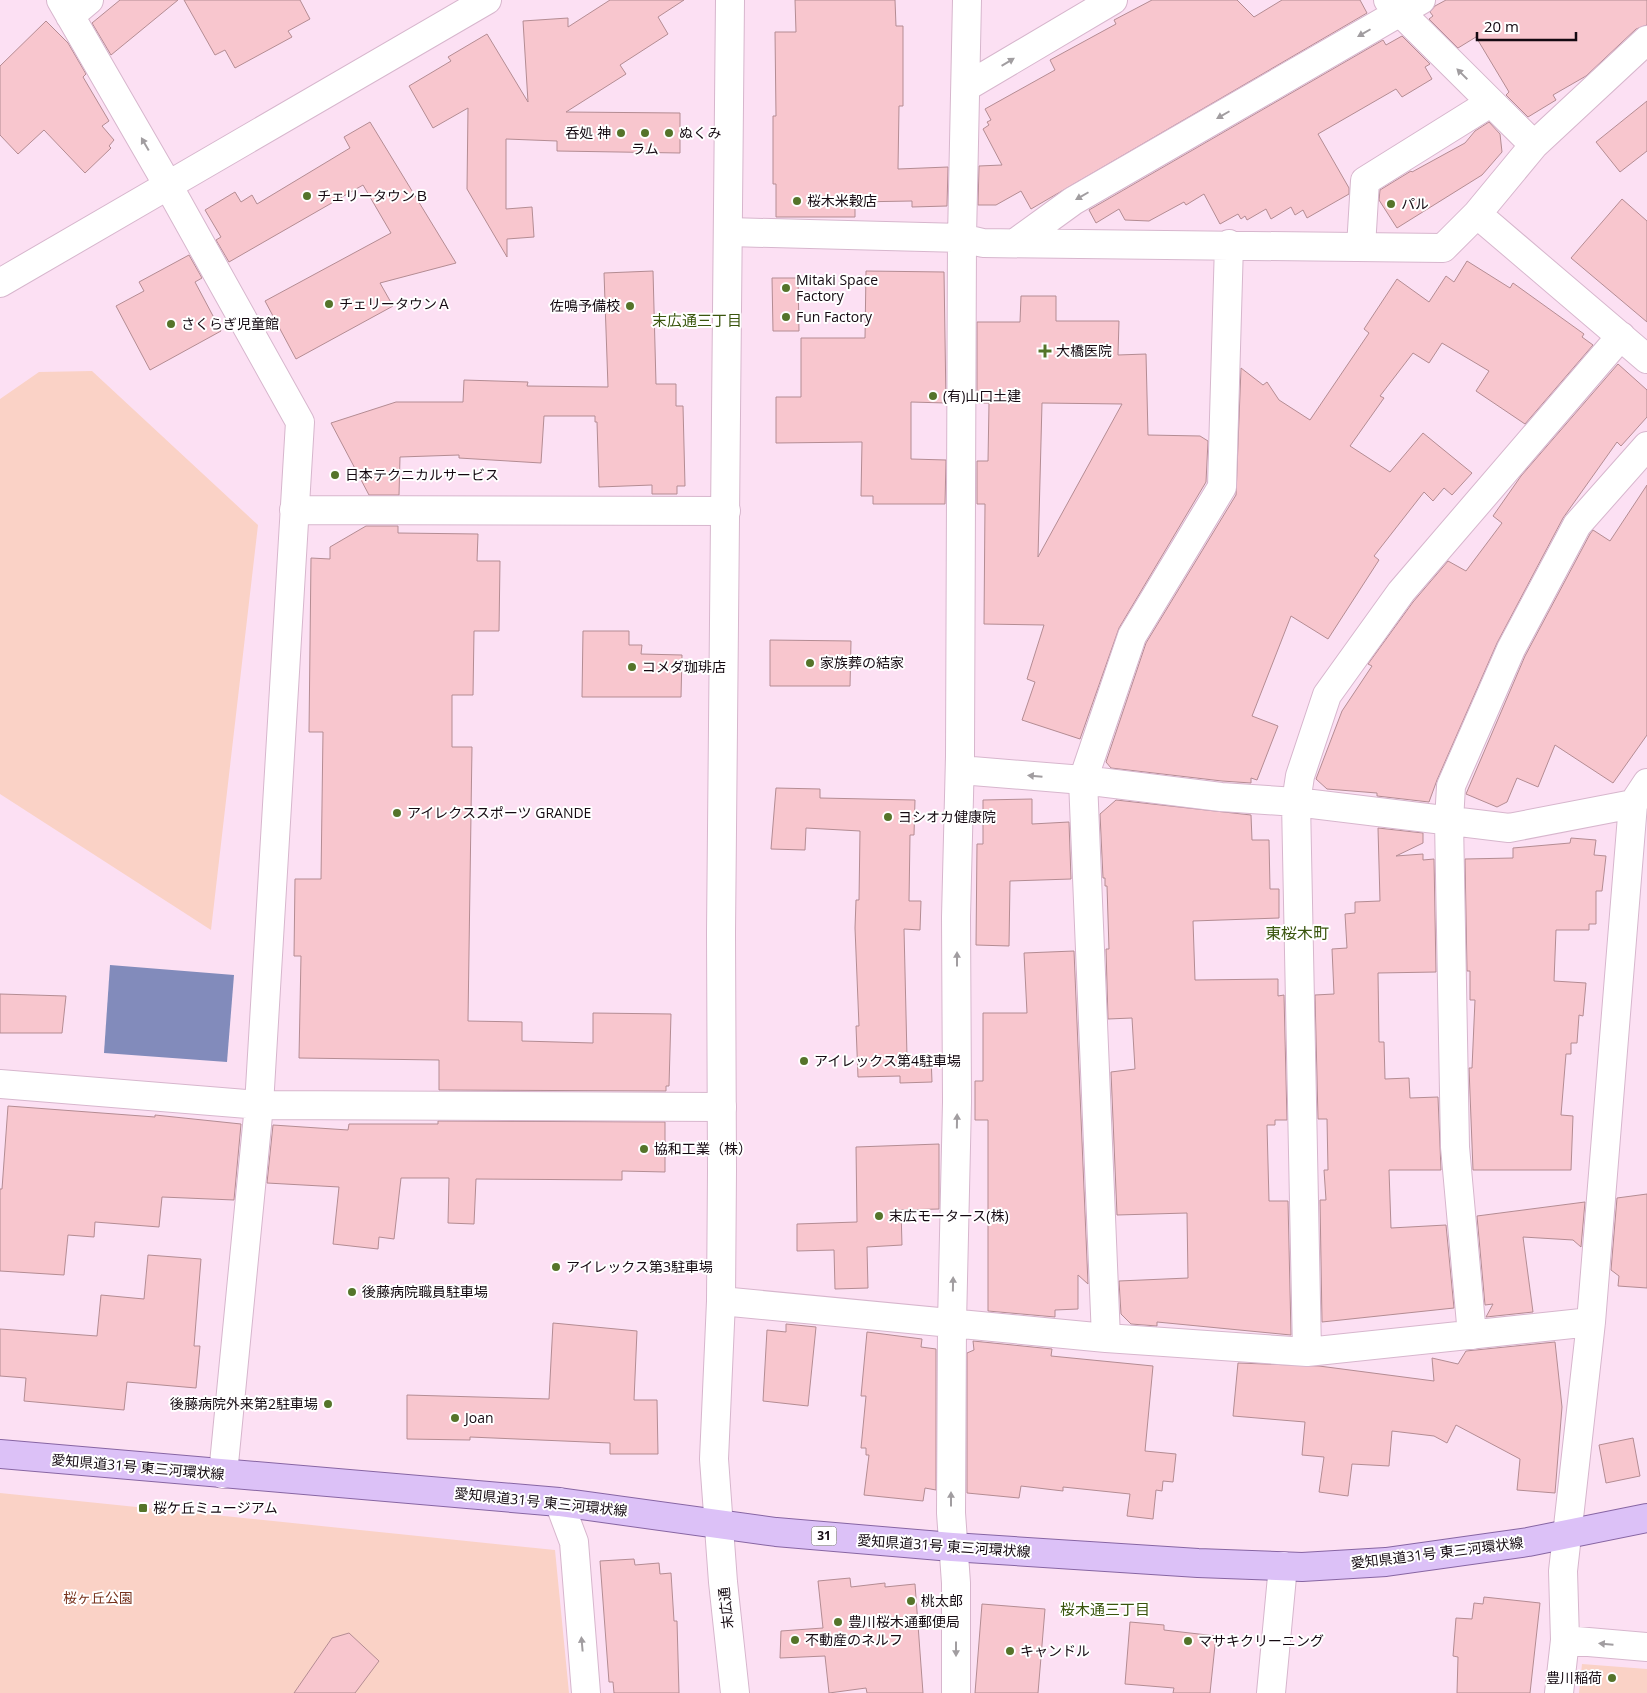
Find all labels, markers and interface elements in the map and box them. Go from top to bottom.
scale bar [1477,10,1576,42]
text: 20 m [1484,16,1519,36]
one-way arrow [1357,29,1370,38]
one-way arrow [1000,58,1015,66]
one-way arrow [1456,68,1468,80]
one-way arrow [1217,110,1230,119]
place label: 呑処 神 [565,123,611,142]
place label: ぬくみ [679,123,722,142]
marker: 呑処 神 [615,127,627,139]
marker: ラム [639,127,651,139]
marker: ぬくみ [663,127,675,139]
one-way arrow [140,138,149,151]
place label: ラム [631,139,659,158]
place label: チェリータウンＢ [317,186,429,205]
marker: チェリータウンＢ [301,190,313,202]
place label: 桜木米穀店 [807,191,877,210]
one-way arrow [1076,191,1089,200]
place label: パル [1401,194,1429,213]
marker: 桜木米穀店 [791,195,803,207]
marker: パル [1385,198,1397,210]
place label: Mitaki Space Factory [796,270,878,305]
marker: Mitaki Space Factory [780,282,792,294]
place label: チェリータウンＡ [339,294,451,313]
place label: 佐鳴予備校 [550,296,620,315]
marker: チェリータウンＡ [323,298,335,310]
marker: 佐鳴予備校 [624,300,636,312]
place label: Fun Factory [796,307,873,326]
district label: 末広通三丁目 [652,310,742,330]
marker: Fun Factory [780,311,792,323]
place label: さくらぎ児童館 [181,314,279,333]
marker: さくらぎ児童館 [165,318,177,330]
place label: 大橋医院 [1056,341,1112,360]
marker: 大橋医院 [1038,344,1052,358]
place label: (有)山口土建 [943,386,1021,405]
marker: (有)山口土建 [927,390,939,402]
place label: 日本テクニカルサービス [345,465,499,484]
marker: 日本テクニカルサービス [329,469,341,481]
place label: 家族葬の結家 [820,653,904,672]
place label: コメダ珈琲店 [642,657,726,676]
marker: 家族葬の結家 [804,657,816,669]
marker: コメダ珈琲店 [626,661,638,673]
one-way arrow [1026,772,1042,780]
place label: アイレクススポーツ GRANDE [407,803,591,822]
marker: アイレクススポーツ GRANDE [391,807,403,819]
place label: ヨシオカ健康院 [898,807,996,826]
marker: ヨシオカ健康院 [882,811,894,823]
district label: 東桜木町 [1265,922,1329,944]
one-way arrow [953,951,961,967]
place label: アイレックス第4駐車場 [814,1051,961,1070]
marker: アイレックス第4駐車場 [798,1055,810,1067]
one-way arrow [953,1113,961,1129]
place label: 協和工業（株） [654,1139,752,1158]
marker: 協和工業（株） [638,1143,650,1155]
place label: 末広モータース(株) [889,1206,1009,1225]
marker: 末広モータース(株) [873,1210,885,1222]
place label: アイレックス第3駐車場 [566,1257,713,1276]
marker: アイレックス第3駐車場 [550,1261,562,1273]
one-way arrow [949,1275,957,1291]
place label: 後藤病院職員駐車場 [362,1282,488,1301]
marker: 後藤病院職員駐車場 [346,1286,358,1298]
place label: 後藤病院外来第2駐車場 [170,1394,318,1413]
marker: 後藤病院外来第2駐車場 [322,1398,334,1410]
place label: Joan [463,1408,494,1427]
marker: Joan [449,1412,461,1424]
street label: 愛知県道31号 東三河環状線 [51,1449,225,1484]
street label: 愛知県道31号 東三河環状線 [454,1483,628,1520]
one-way arrow [947,1490,955,1506]
place label: 桜ケ丘ミュージアム [153,1498,278,1517]
marker: 桜ケ丘ミュージアム [137,1502,149,1514]
road number: 31 [812,1526,836,1545]
street label: 愛知県道31号 東三河環状線 [857,1530,1031,1561]
street label: 愛知県道31号 東三河環状線 [1350,1532,1524,1573]
street label: 末広通 [714,1586,737,1630]
park label: 桜ヶ丘公園 [63,1588,133,1607]
place label: 桃太郎 [921,1591,963,1610]
marker: 桃太郎 [905,1595,917,1607]
district label: 桜木通三丁目 [1060,1599,1150,1619]
place label: 豊川桜木通郵便局 [848,1612,960,1631]
marker: 豊川桜木通郵便局 [832,1616,844,1628]
place label: 不動産のネルフ [805,1630,903,1649]
place label: マサキクリーニング [1198,1631,1324,1650]
marker: 不動産のネルフ [789,1634,801,1646]
marker: マサキクリーニング [1182,1635,1194,1647]
one-way arrow [578,1636,586,1652]
one-way arrow [1598,1639,1614,1647]
one-way arrow [952,1641,960,1657]
place label: キャンドル [1020,1641,1090,1660]
marker: キャンドル [1004,1645,1016,1657]
place label: 豊川稲荷 [1546,1668,1602,1687]
marker: 豊川稲荷 [1606,1672,1618,1684]

